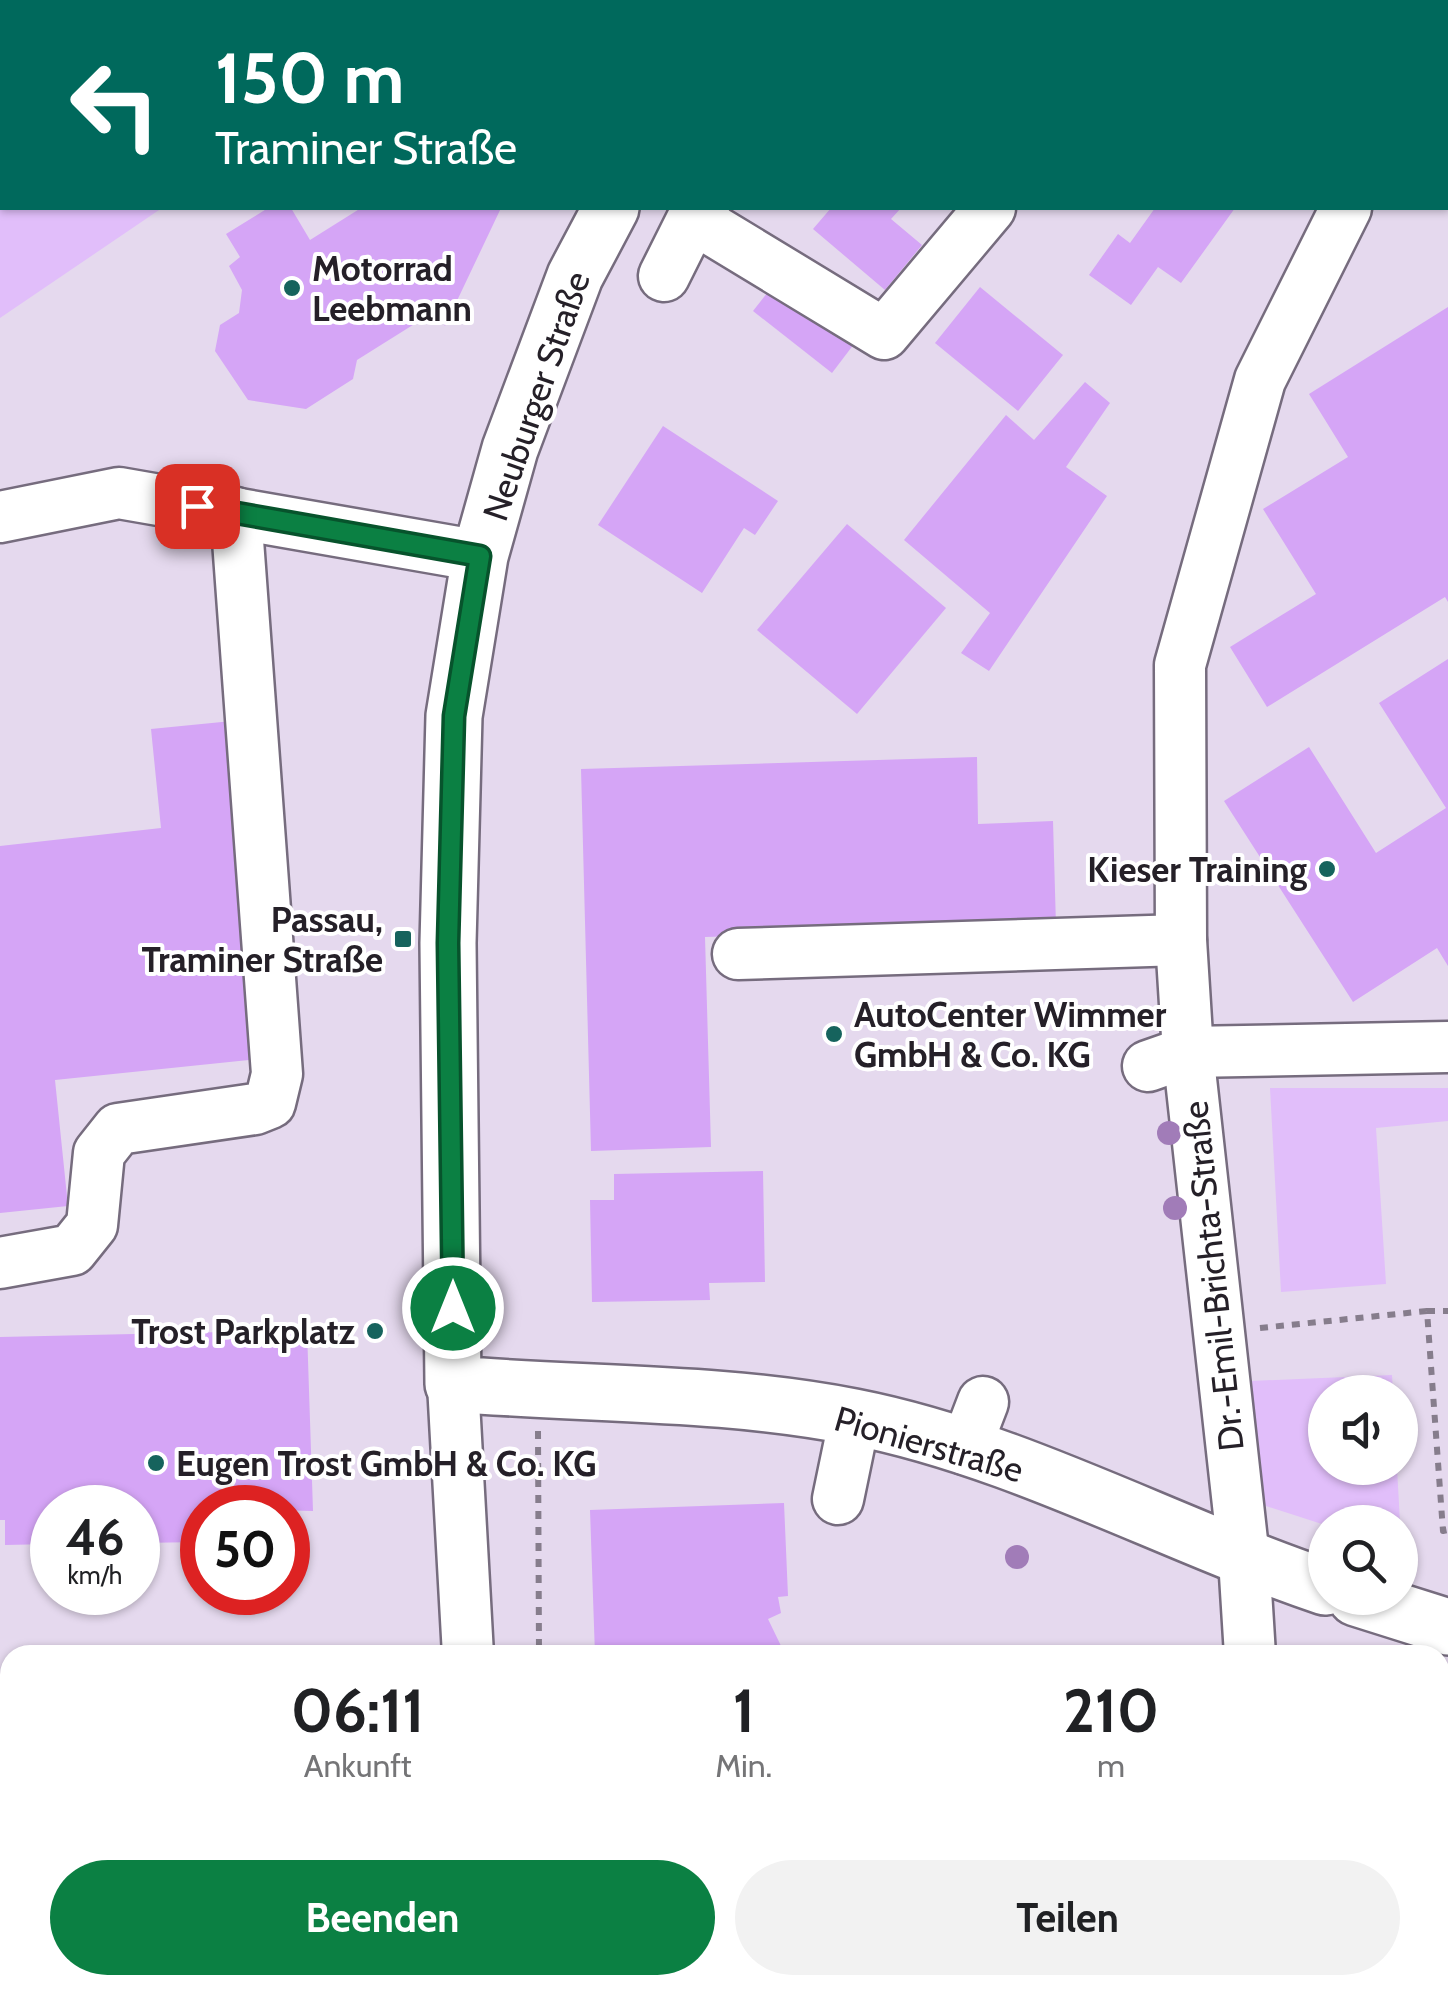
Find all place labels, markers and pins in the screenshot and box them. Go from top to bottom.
place label: Motorrad Leebmann [312,247,472,330]
marker: Motorrad Leebmann [281,277,303,299]
pin [155,464,240,549]
place label: Kieser Training [1087,848,1307,891]
marker: Kieser Training [1316,858,1338,880]
place label: Passau, Traminer Straße [142,898,383,981]
marker: Passau, Traminer Straße [392,928,414,950]
place label: AutoCenter Wimmer GmbH & Co. KG [854,993,1167,1076]
marker: AutoCenter Wimmer GmbH & Co. KG [823,1023,845,1045]
place label: Trost Parkplatz [131,1310,355,1353]
marker: Trost Parkplatz [364,1320,386,1342]
place label: Eugen Trost GmbH & Co. KG [176,1442,597,1485]
marker: Eugen Trost GmbH & Co. KG [145,1452,167,1474]

